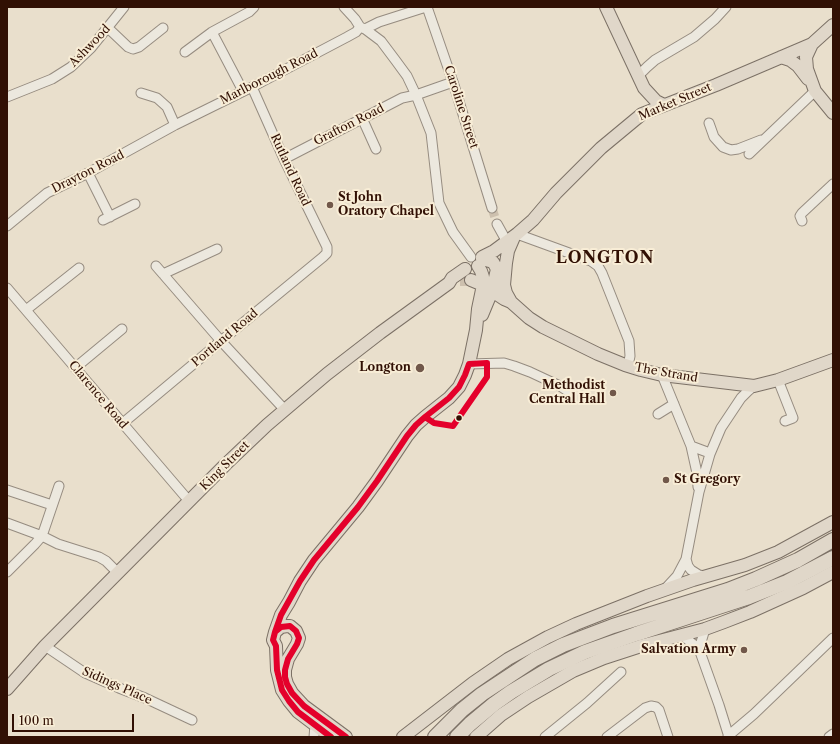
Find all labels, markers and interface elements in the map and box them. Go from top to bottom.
street label: Ashwood [66,22,114,70]
street label: Marlborough Road [218,46,320,108]
street label: Caroline Street [441,64,481,150]
street label: Market Street [636,80,714,124]
street label: Grafton Road [311,101,387,149]
street label: Rutland Road [267,132,313,208]
street label: Drayton Road [49,148,127,196]
place label: St John Oratory Chapel [338,191,434,219]
marker: St John Oratory Chapel [325,200,335,210]
district label: LONGTON [556,248,654,268]
street label: Portland Road [189,306,261,370]
street label: Clarence Road [65,358,131,432]
street label: The Strand [633,360,699,386]
place label: Longton [359,361,411,375]
marker: Longton [414,362,426,374]
place label: Methodist Central Hall [529,379,605,407]
marker: Methodist Central Hall [608,388,618,398]
unlabelled marker [454,413,464,423]
street label: King Street [197,438,253,494]
place label: St Gregory [674,473,740,487]
marker: St Gregory [661,475,671,485]
place label: Salvation Army [641,643,736,657]
marker: Salvation Army [739,645,749,655]
street label: Sidings Place [80,664,154,708]
scale bar [14,706,136,732]
text: 100 m [19,713,54,728]

